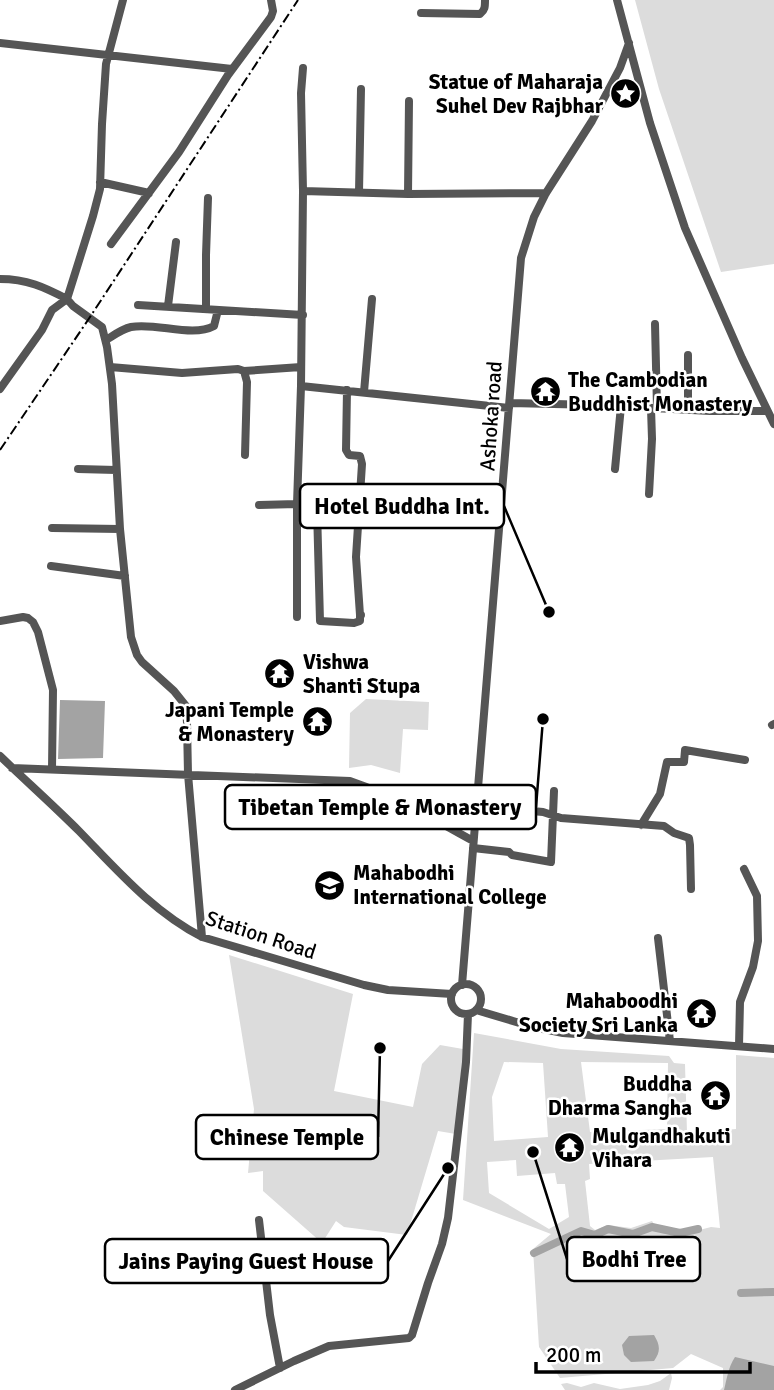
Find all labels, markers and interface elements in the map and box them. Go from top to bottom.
place label: Statue of Maharaja Suhel Dev Rajbhar [429,69,604,119]
place icon: Statue of Maharaja Suhel Dev Rajbhar [609,77,643,111]
street label: Ashoka road [474,360,508,472]
place label: The Cambodian Buddhist Monastery [568,367,753,417]
temple icon: The Cambodian Buddhist Monastery [528,375,562,409]
callout: Hotel Buddha Int. [300,484,504,528]
text: Hotel Buddha Int. [314,492,490,521]
place label: Vishwa Shanti Stupa [303,649,421,699]
temple icon: Vishwa Shanti Stupa [263,657,297,691]
place label: Japani Temple & Monastery [165,697,295,747]
temple icon: Japani Temple & Monastery [300,705,334,739]
callout: Tibetan Temple & Monastery [225,785,536,829]
text: Tibetan Temple & Monastery [238,793,522,822]
place label: Mahabodhi International College [353,860,547,910]
school or university icon: Mahabodhi International College [313,868,347,902]
street label: Station Road [202,905,320,965]
place label: Mahaboodhi Society Sri Lanka [519,988,678,1038]
temple icon: Mahaboodhi Society Sri Lanka [684,996,718,1030]
place label: Buddha Dharma Sangha [548,1071,692,1121]
temple icon: Buddha Dharma Sangha [698,1079,732,1113]
callout: Chinese Temple [196,1115,378,1159]
text: Chinese Temple [210,1123,364,1152]
place label: Mulgandhakuti Vihara [592,1123,731,1173]
temple icon: Mulgandhakuti Vihara [552,1131,586,1165]
callout: Bodhi Tree [567,1237,700,1281]
callout: Jains Paying Guest House [105,1239,388,1283]
text: Bodhi Tree [581,1245,687,1274]
text: Jains Paying Guest House [119,1247,374,1276]
scale bar [536,1330,750,1374]
text: 200 m [546,1342,601,1368]

